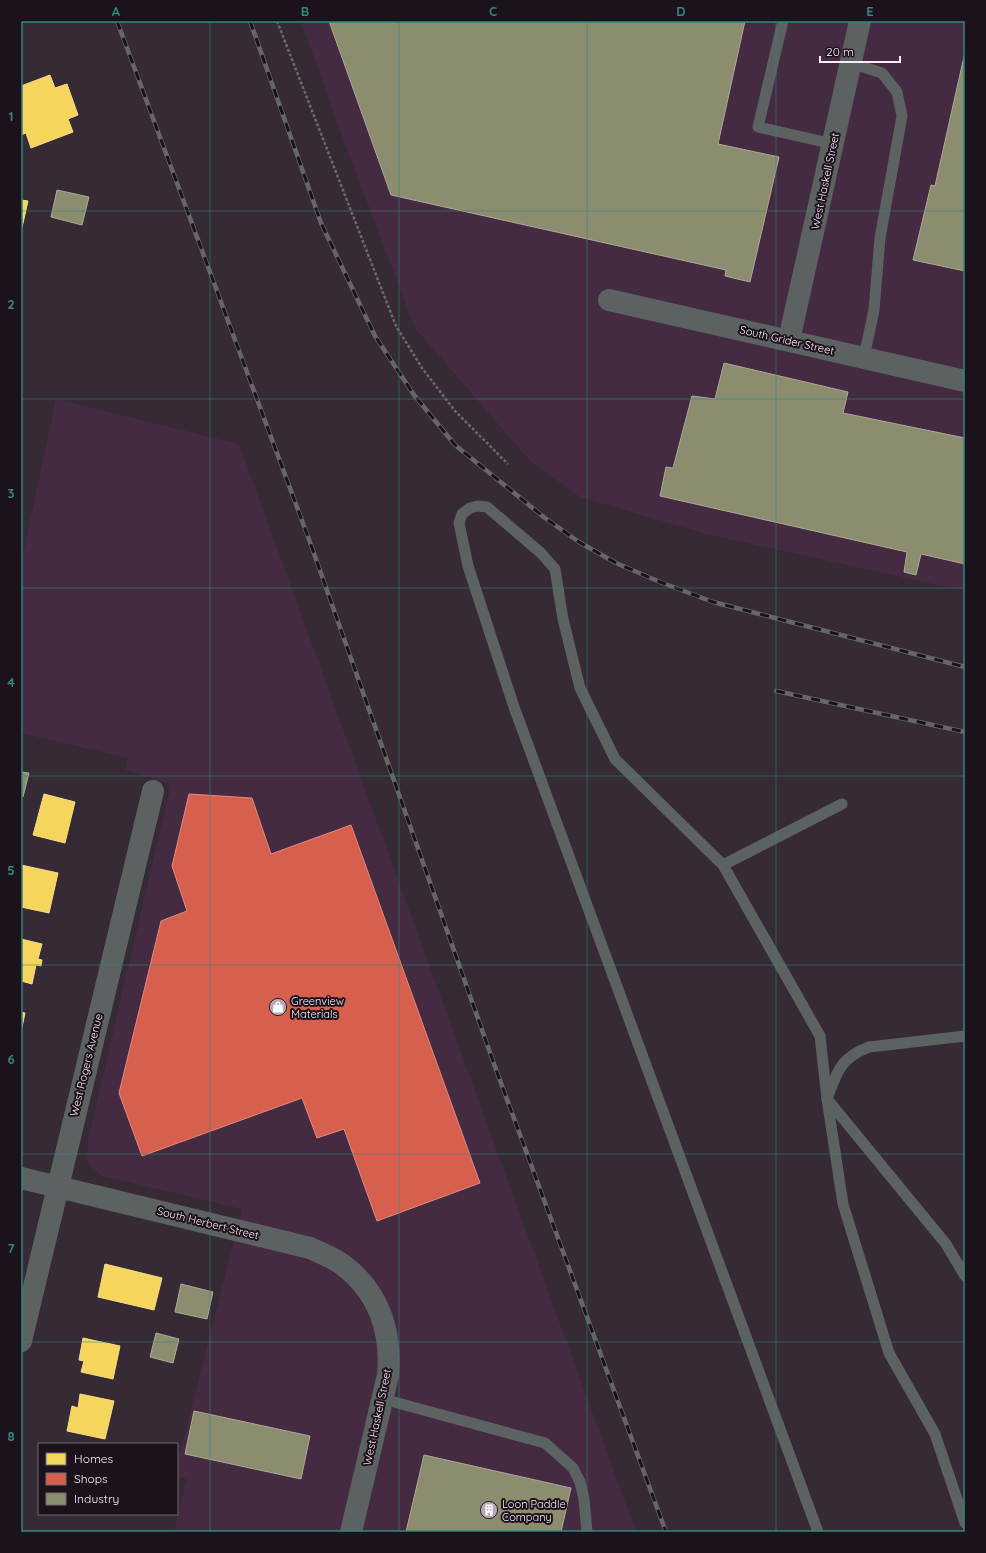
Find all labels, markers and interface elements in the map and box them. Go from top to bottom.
text: A [112,3,121,19]
text: B [301,3,309,19]
text: C [489,3,497,19]
text: D [676,3,686,19]
text: E [866,3,874,19]
scale bar [820,38,900,64]
text: 20 m [826,44,854,59]
text: 1 [8,108,14,124]
street label: West Haskell Street [808,131,842,231]
text: 2 [7,296,15,312]
street label: South Grider Street [738,322,836,358]
text: 3 [8,485,15,501]
text: 4 [7,674,15,690]
text: 5 [7,862,15,878]
place label: Greenview Materials [291,994,344,1021]
shop icon: Greenview Materials [268,997,288,1017]
street label: West Rogers Avenue [66,1012,106,1118]
text: 6 [7,1051,15,1067]
street label: South Herbert Street [156,1204,261,1242]
text: 7 [7,1240,15,1256]
street label: West Haskell Street [360,1367,394,1467]
text: 8 [7,1428,15,1444]
legend [38,1443,178,1515]
text: Homes [74,1451,114,1466]
text: Shops [74,1471,108,1486]
text: Industry [74,1491,119,1506]
place label: Loon Paddle Company [502,1497,566,1524]
building icon: Loon Paddle Company [479,1500,499,1520]

